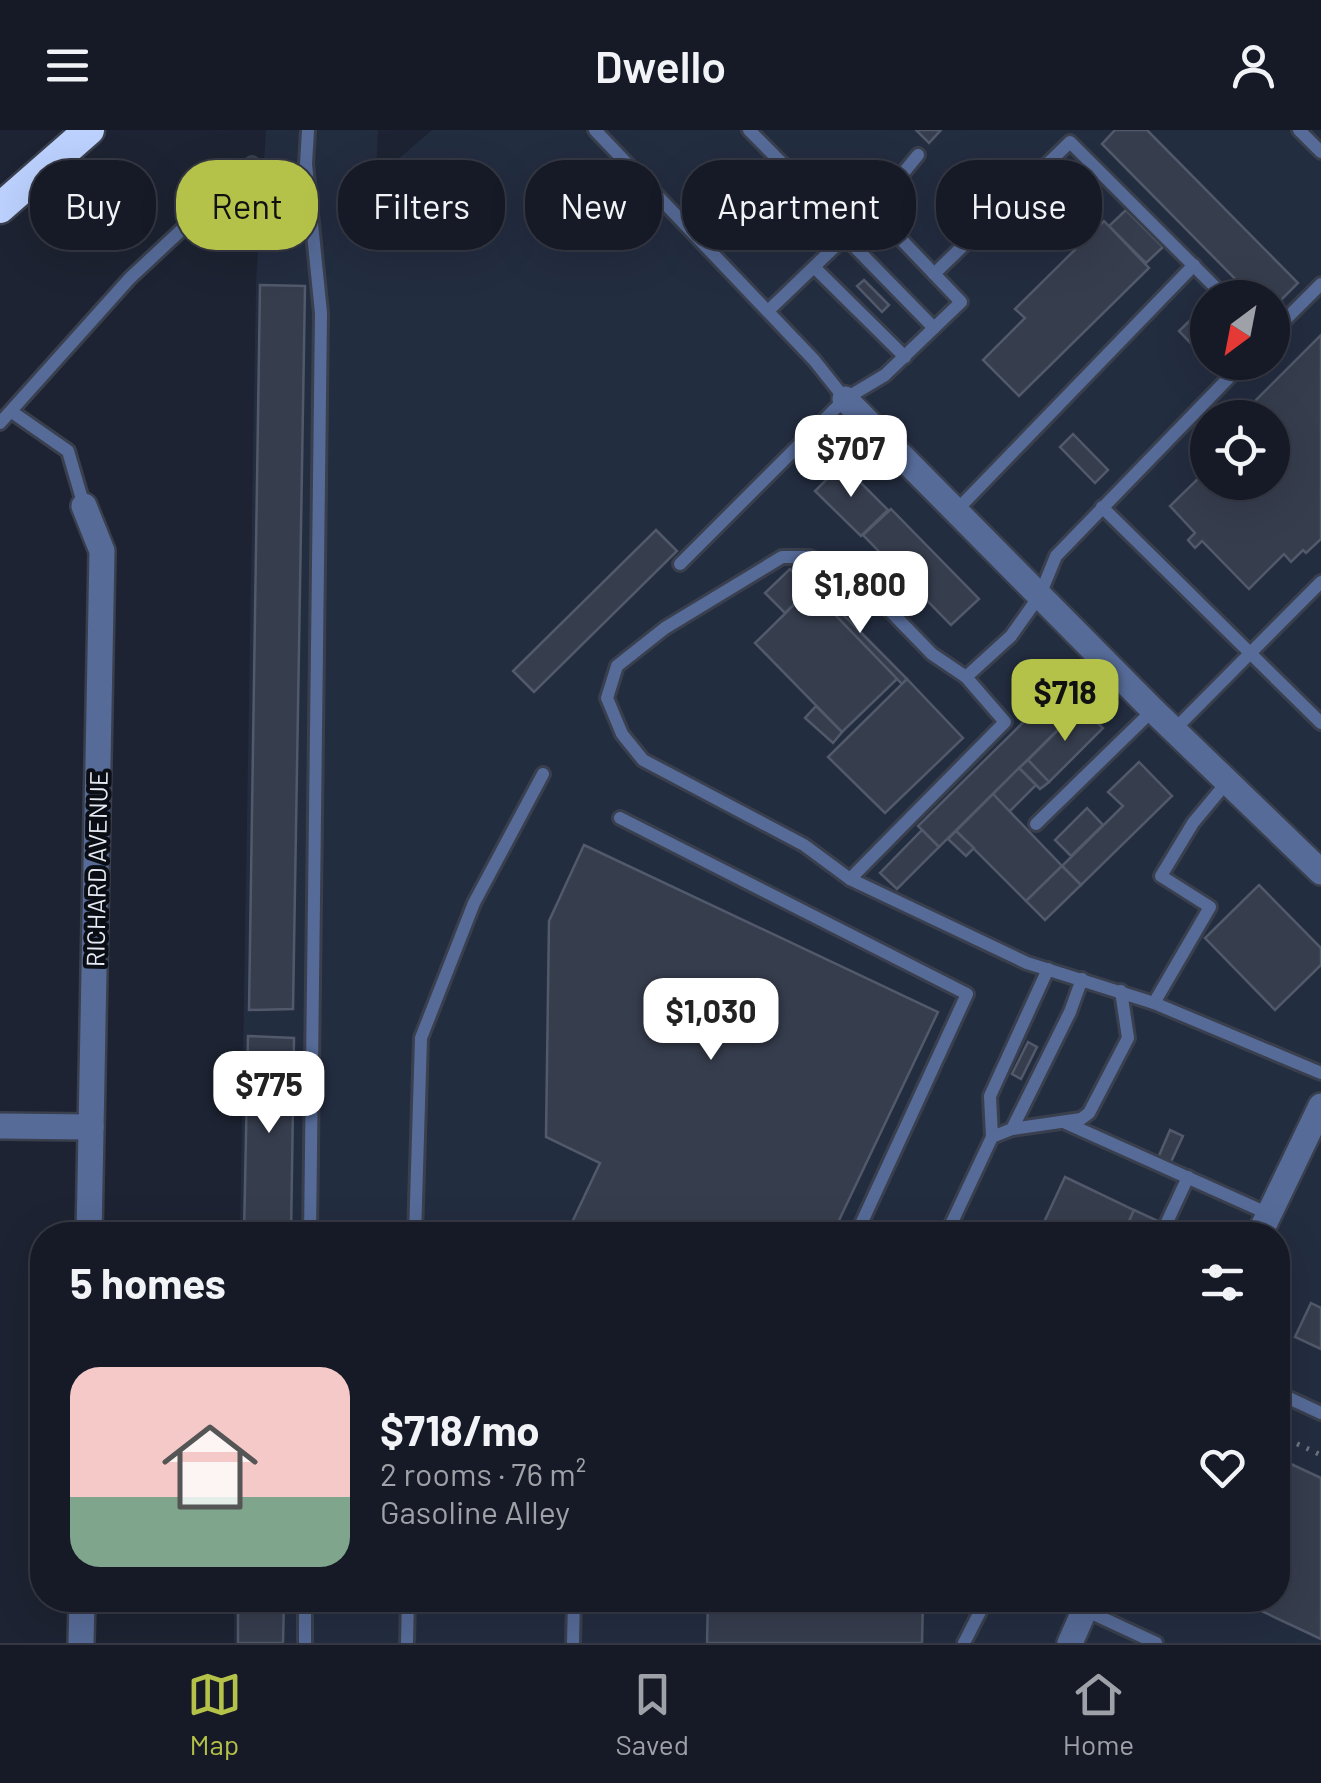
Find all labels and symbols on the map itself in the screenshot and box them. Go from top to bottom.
north arrow [1190,280,1290,380]
pin: $707 [792,415,910,500]
pin: $1,800 [779,551,941,636]
pin: $718 [1006,659,1124,744]
street label: RICHARD AVENUE [79,771,113,967]
pin: $1,030 [630,978,792,1063]
pin: $775 [210,1051,328,1136]

